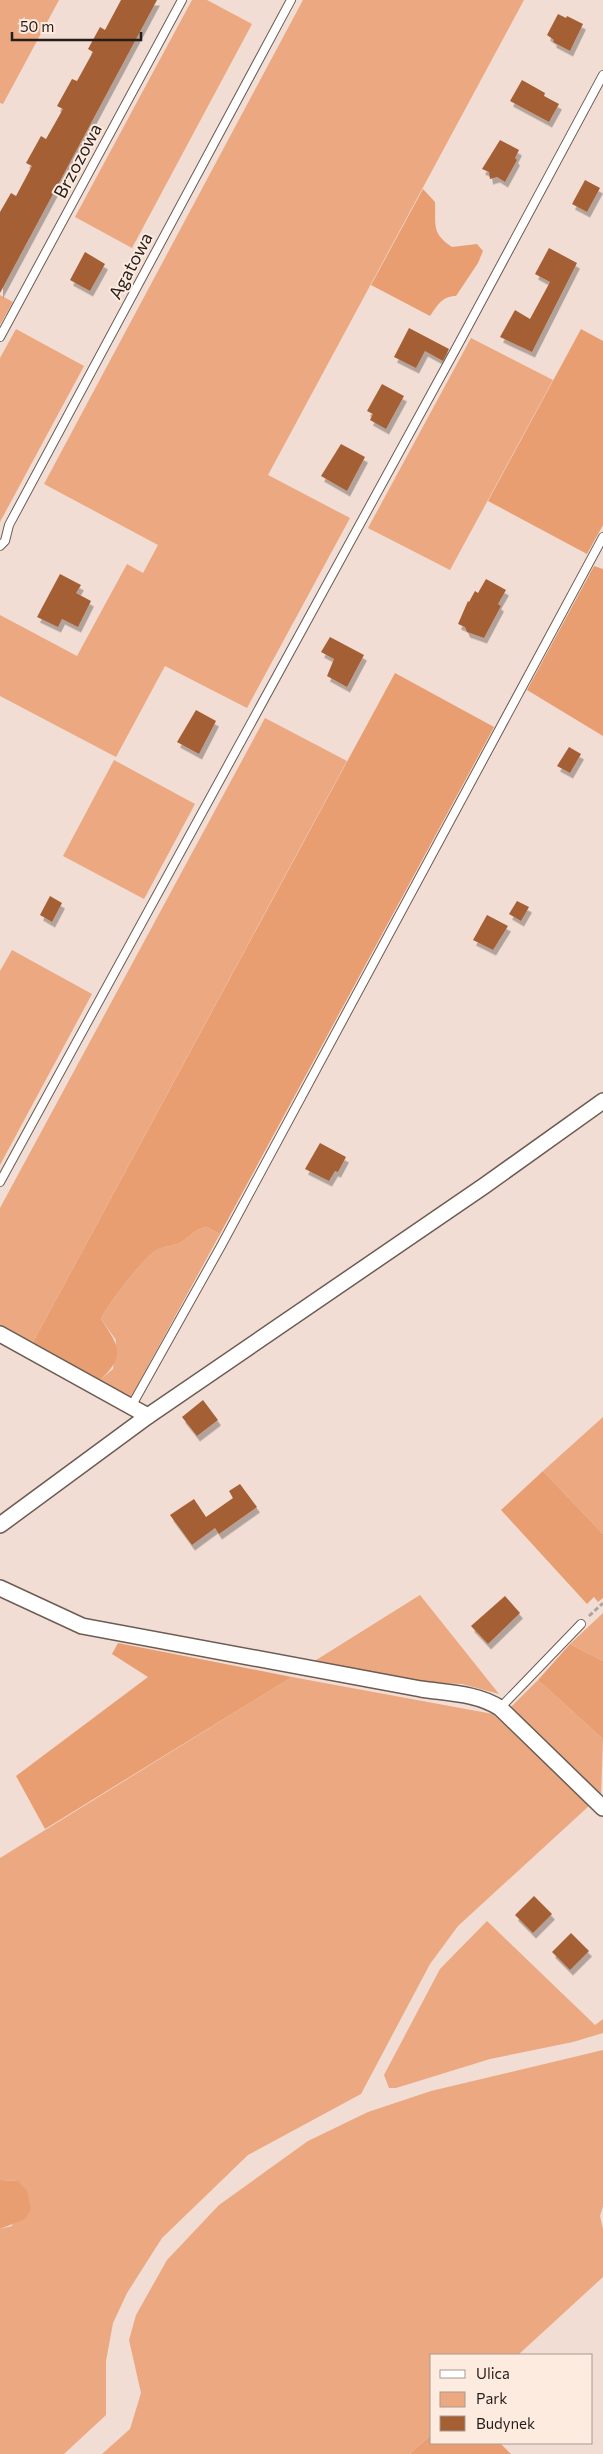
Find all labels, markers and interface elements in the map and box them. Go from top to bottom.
scale bar [12,10,141,42]
text: 50 m [20,17,54,35]
street label: Brzozowa [48,119,106,202]
street label: Agatowa [103,228,157,303]
legend [430,2354,593,2444]
text: Ulica [476,2364,510,2382]
text: Park [476,2389,507,2407]
text: Budynek [476,2414,535,2432]

